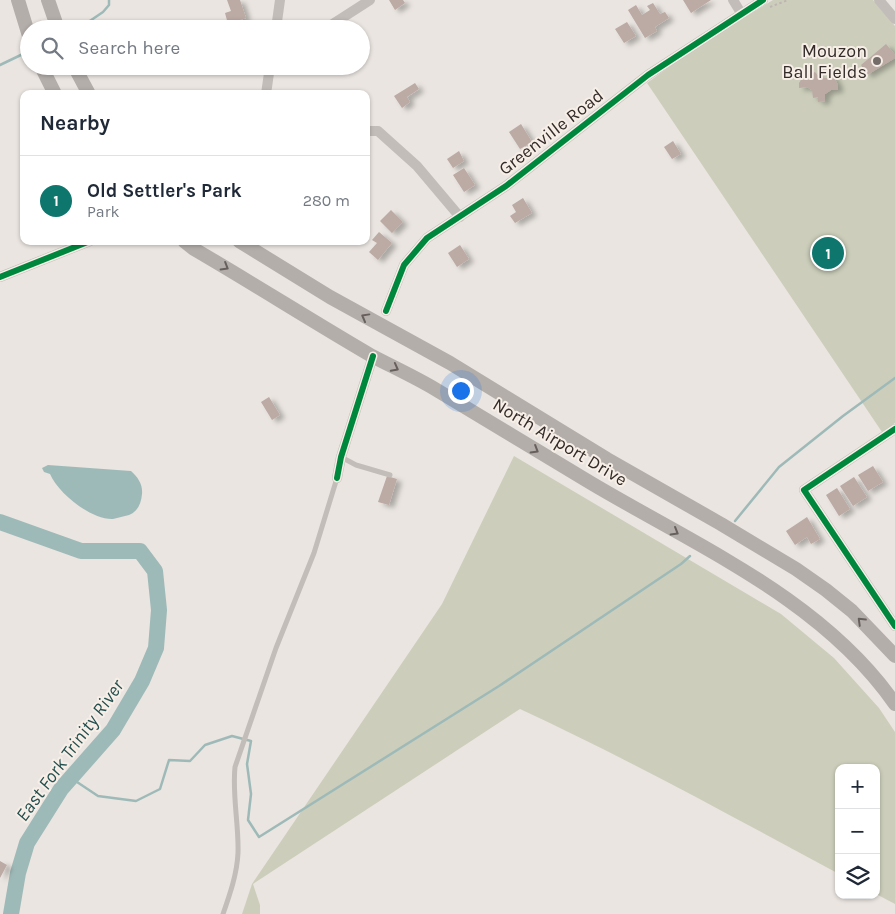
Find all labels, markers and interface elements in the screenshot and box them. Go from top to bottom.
search box [20,20,370,75]
icon: search [38,34,66,62]
text: Search here [78,37,180,59]
place label: Mouzon Ball Fields [782,40,867,83]
marker: Mouzon Ball Fields [871,55,883,67]
street label: Greenville Road [494,84,608,180]
text: Nearby [40,111,110,135]
text: Old Settler's Park [87,180,242,202]
text: 1 [53,191,59,210]
text: 280 m [303,191,350,210]
text: Park [87,202,119,221]
pin: 1 [812,234,844,272]
one-way arrow [219,261,228,271]
one-way arrow [362,313,371,323]
one-way arrow [389,362,398,372]
your location [448,378,474,404]
street label: North Airport Drive [489,393,631,491]
one-way arrow [529,443,538,453]
one-way arrow [670,525,679,535]
one-way arrow [858,618,867,627]
water label: East Fork Trinity River [11,674,129,826]
map controls [835,764,880,899]
button: + [835,764,880,809]
button: − [835,809,880,854]
button: layers [835,854,880,899]

